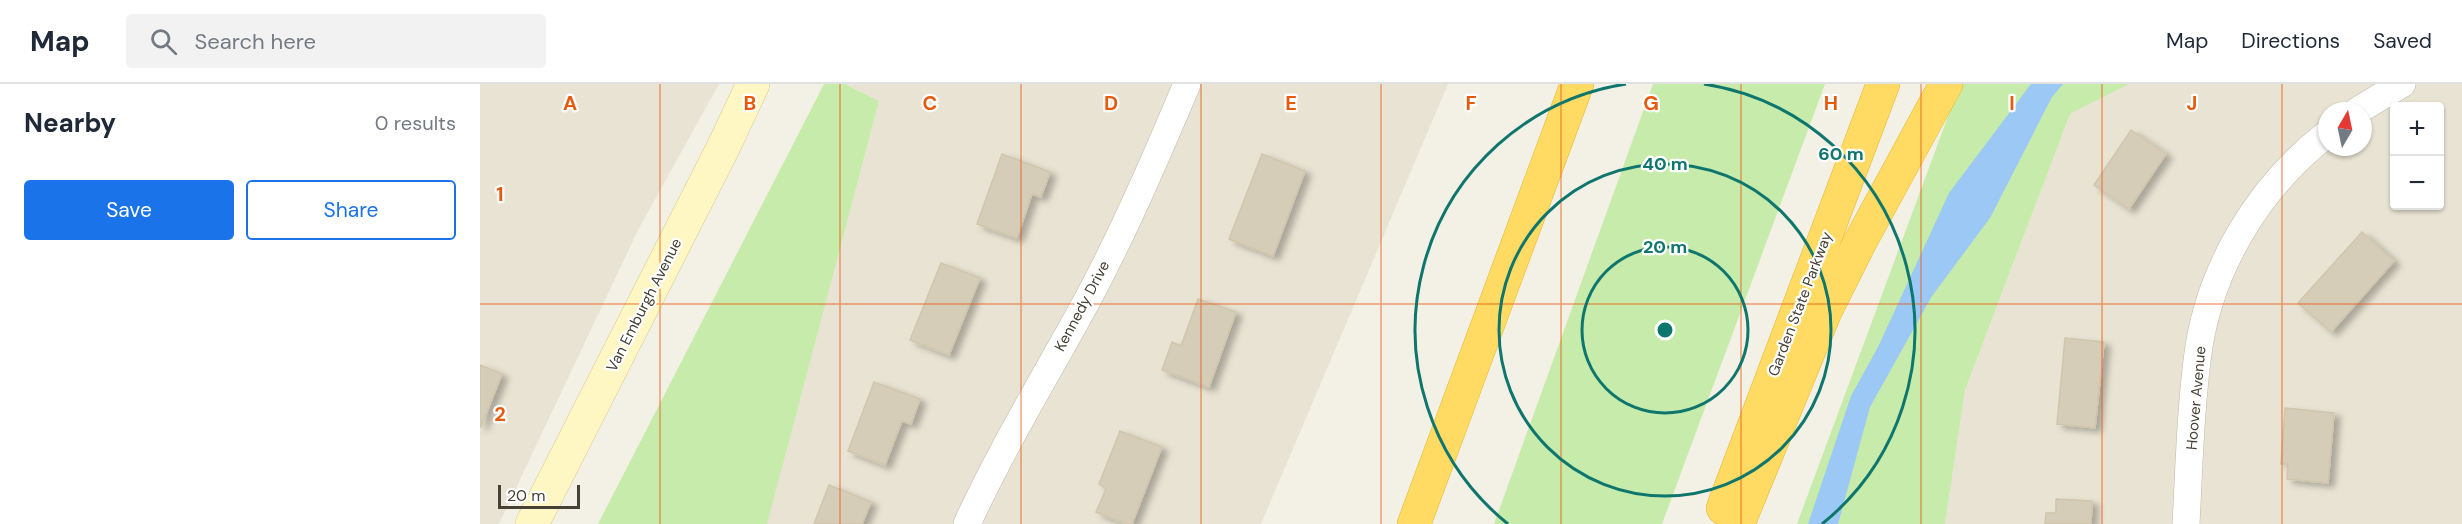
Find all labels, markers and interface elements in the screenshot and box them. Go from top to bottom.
search box [126,14,546,68]
text: Map [30,23,90,60]
icon: search [147,25,180,58]
text: Search here [195,27,316,56]
text: Map [2166,27,2208,55]
text: Directions [2241,27,2340,55]
text: Saved [2373,27,2432,55]
text: A [563,90,577,116]
text: B [744,90,756,116]
text: C [923,90,937,116]
text: D [1104,90,1118,116]
text: E [1285,90,1297,116]
text: F [1465,90,1477,116]
text: G [1643,90,1659,116]
text: H [1824,90,1838,116]
text: I [2009,90,2015,116]
text: J [2187,90,2197,116]
north arrow [2318,102,2372,156]
map controls [2390,102,2444,210]
button: + [2390,102,2444,156]
text: Nearby [24,106,116,140]
text: 0 results [375,110,456,136]
text: 60 m [1818,142,1864,166]
text: 40 m [1642,152,1688,176]
button: − [2390,156,2444,210]
button: Save [24,180,234,240]
button: Share [246,180,456,240]
text: 1 [496,181,504,207]
street label: Garden State Parkway [1763,228,1837,379]
street label: Van Emburgh Avenue [602,235,686,375]
text: 20 m [1643,235,1687,259]
street label: Kennedy Drive [1050,257,1114,355]
centre of rings [1655,320,1675,340]
street label: Hoover Avenue [2181,345,2211,451]
text: 2 [494,401,506,427]
scale bar [498,482,580,510]
text: 20 m [507,485,546,506]

